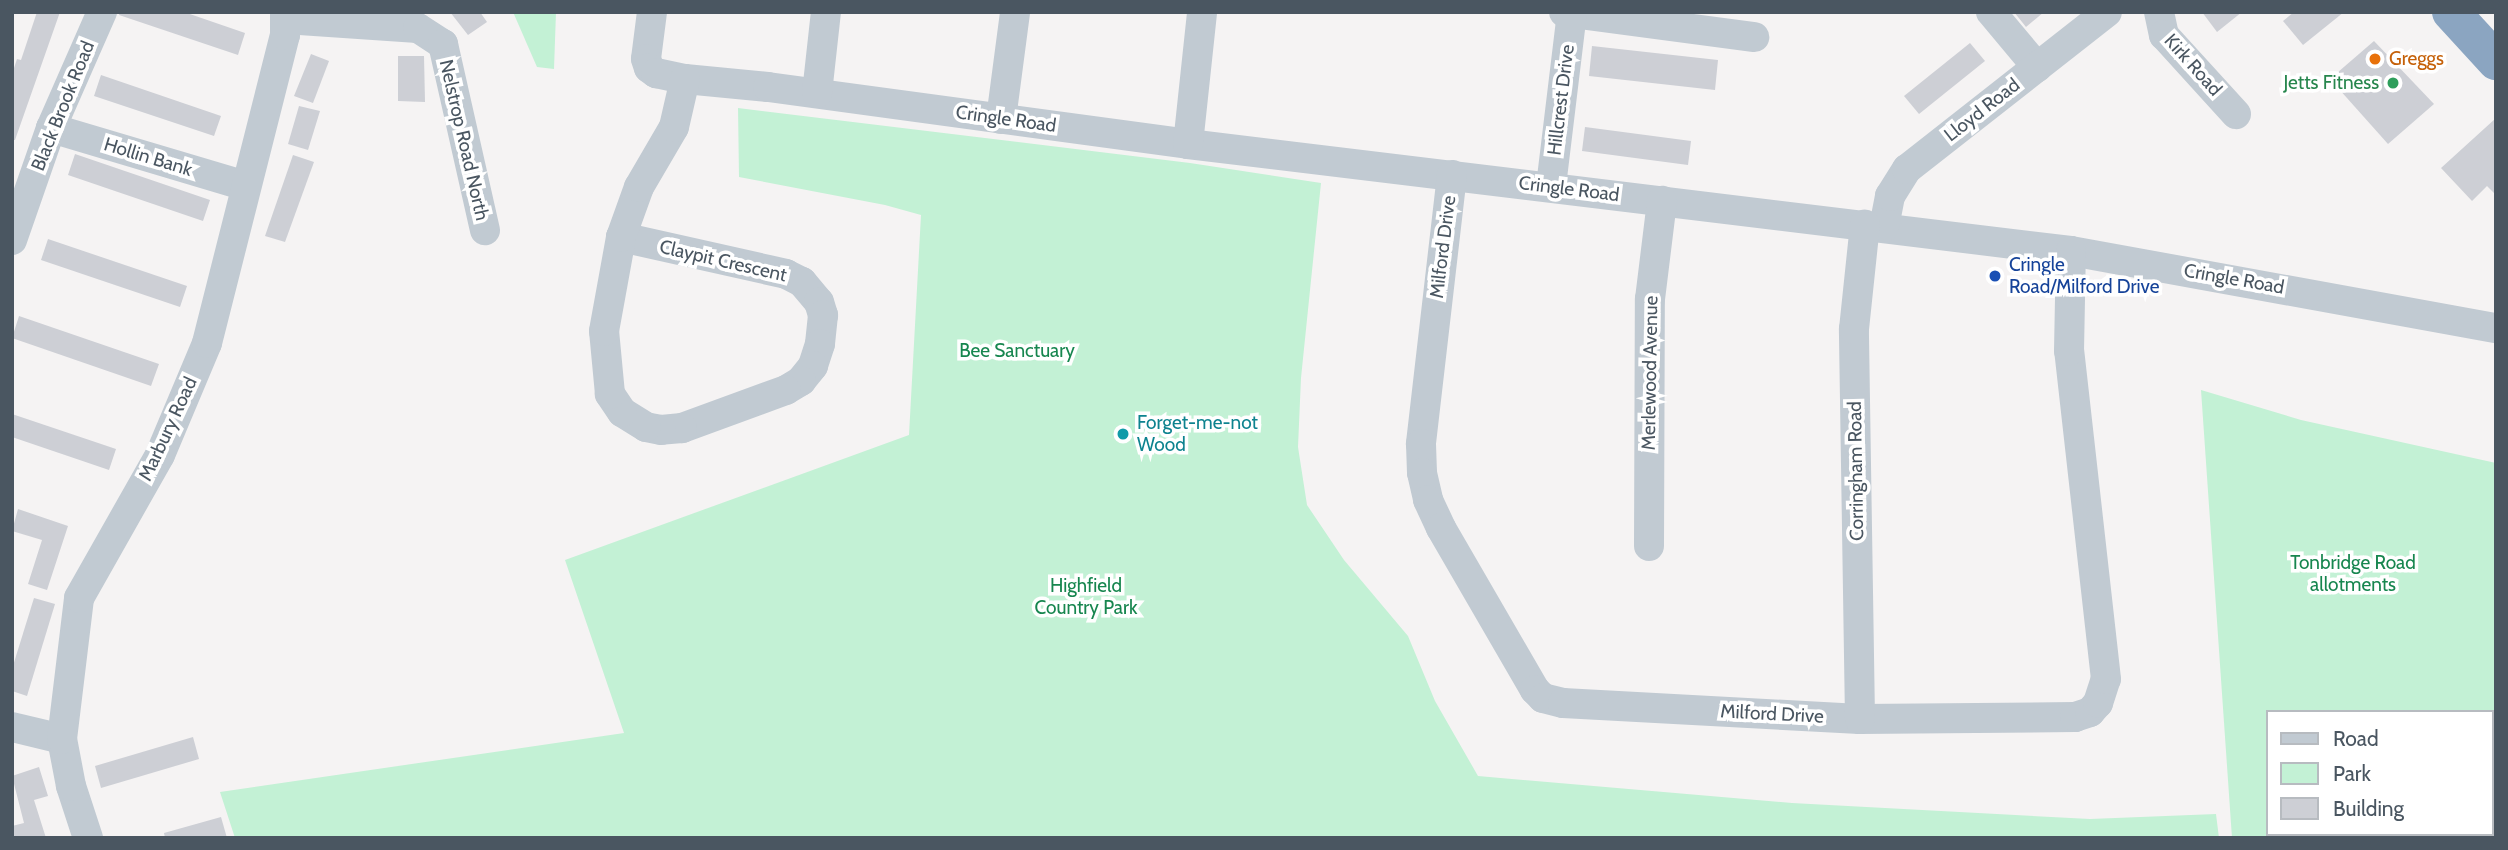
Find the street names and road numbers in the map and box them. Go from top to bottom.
street label: Kirk Road [2159,29,2227,101]
street label: Black Brook Road [27,38,99,174]
street label: Hillcrest Drive [1543,43,1579,157]
street label: Nelstrop Road North [434,57,494,223]
street label: Lloyd Road [1940,73,2024,147]
street label: Cringle Road [954,101,1058,137]
street label: Hollin Bank [101,133,195,181]
street label: Cringle Road [1517,172,1621,206]
street label: Milford Drive [1425,194,1461,300]
street label: Claypit Crescent [657,235,789,287]
street label: Cringle Road [2182,259,2286,299]
street label: Merlewood Avenue [1637,295,1663,451]
street label: Marbury Road [134,373,202,485]
street label: Corringham Road [1843,401,1869,541]
street label: Milford Drive [1720,700,1824,728]

